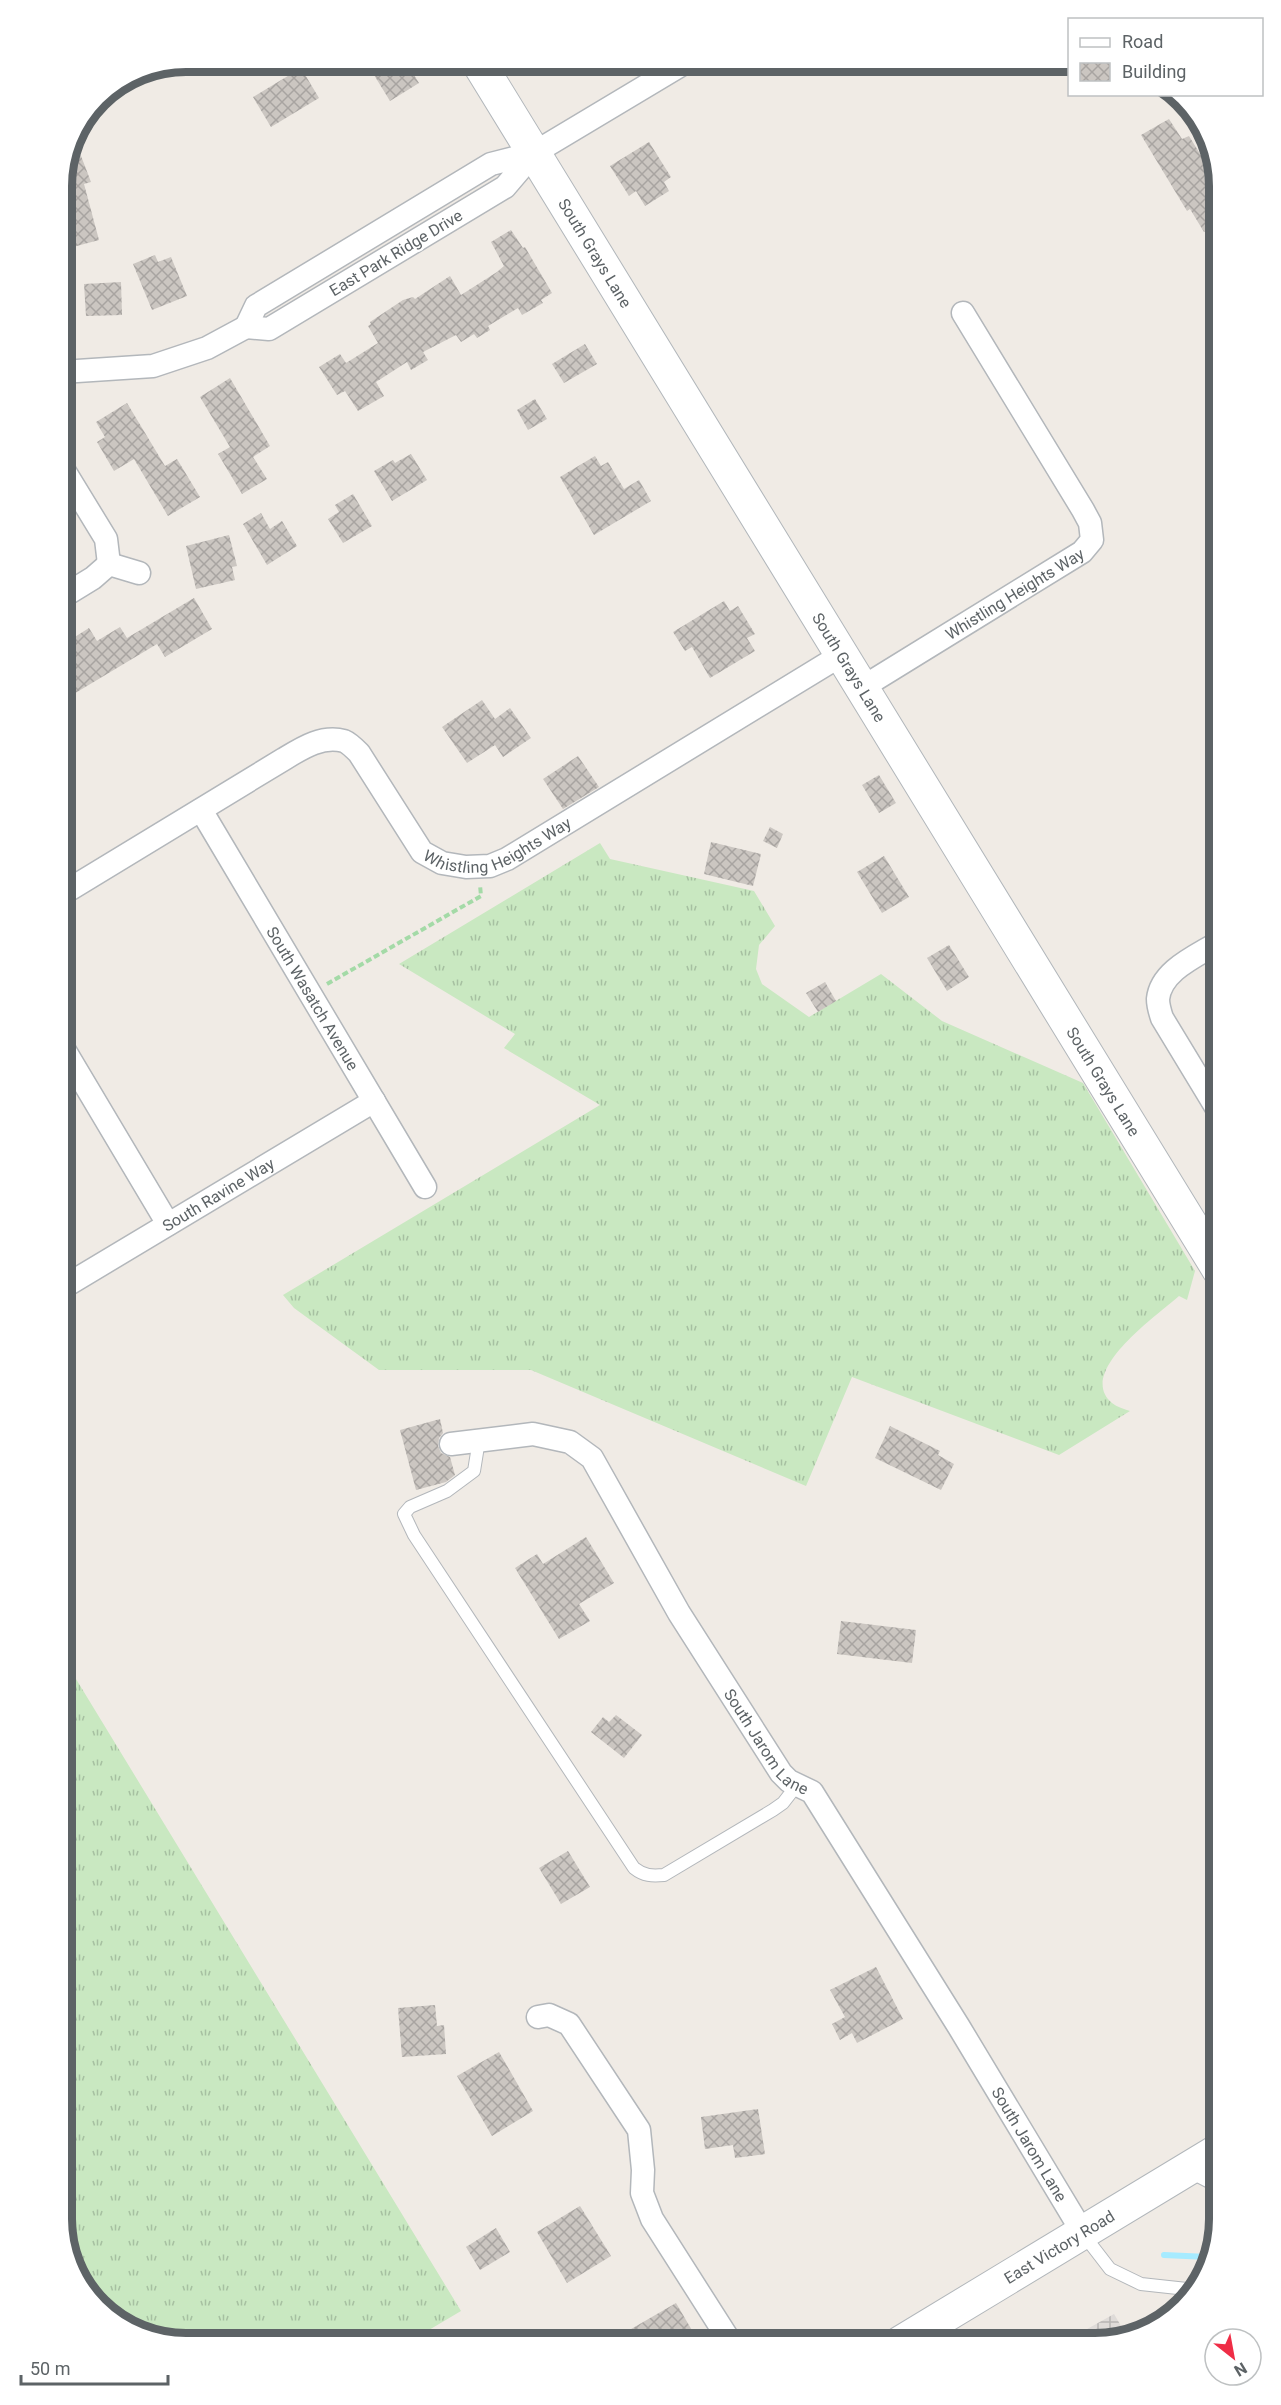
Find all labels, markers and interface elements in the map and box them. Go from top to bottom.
legend [1068,18,1263,96]
text: Road [1122,31,1163,52]
text: Building [1122,61,1186,82]
street label: South Grays Lane [554,195,636,311]
street label: East Park Ridge Drive [326,206,466,300]
street label: Whistling Heights Way [942,544,1088,643]
street label: South Grays Lane [809,609,890,725]
street label: Whistling Heights Way [420,813,575,876]
street label: South Wasatch Avenue [263,923,363,1074]
street label: South Grays Lane [1063,1023,1144,1140]
street label: South Ravine Way [159,1153,278,1235]
street label: South Jarom Lane [720,1685,812,1798]
street label: South Jarom Lane [988,2084,1071,2205]
street label: East Victory Road [1000,2206,1118,2287]
north arrow [1203,2327,1263,2387]
scale bar [21,2348,168,2386]
text: 50 m [30,2358,70,2379]
text: N [1231,2358,1250,2380]

